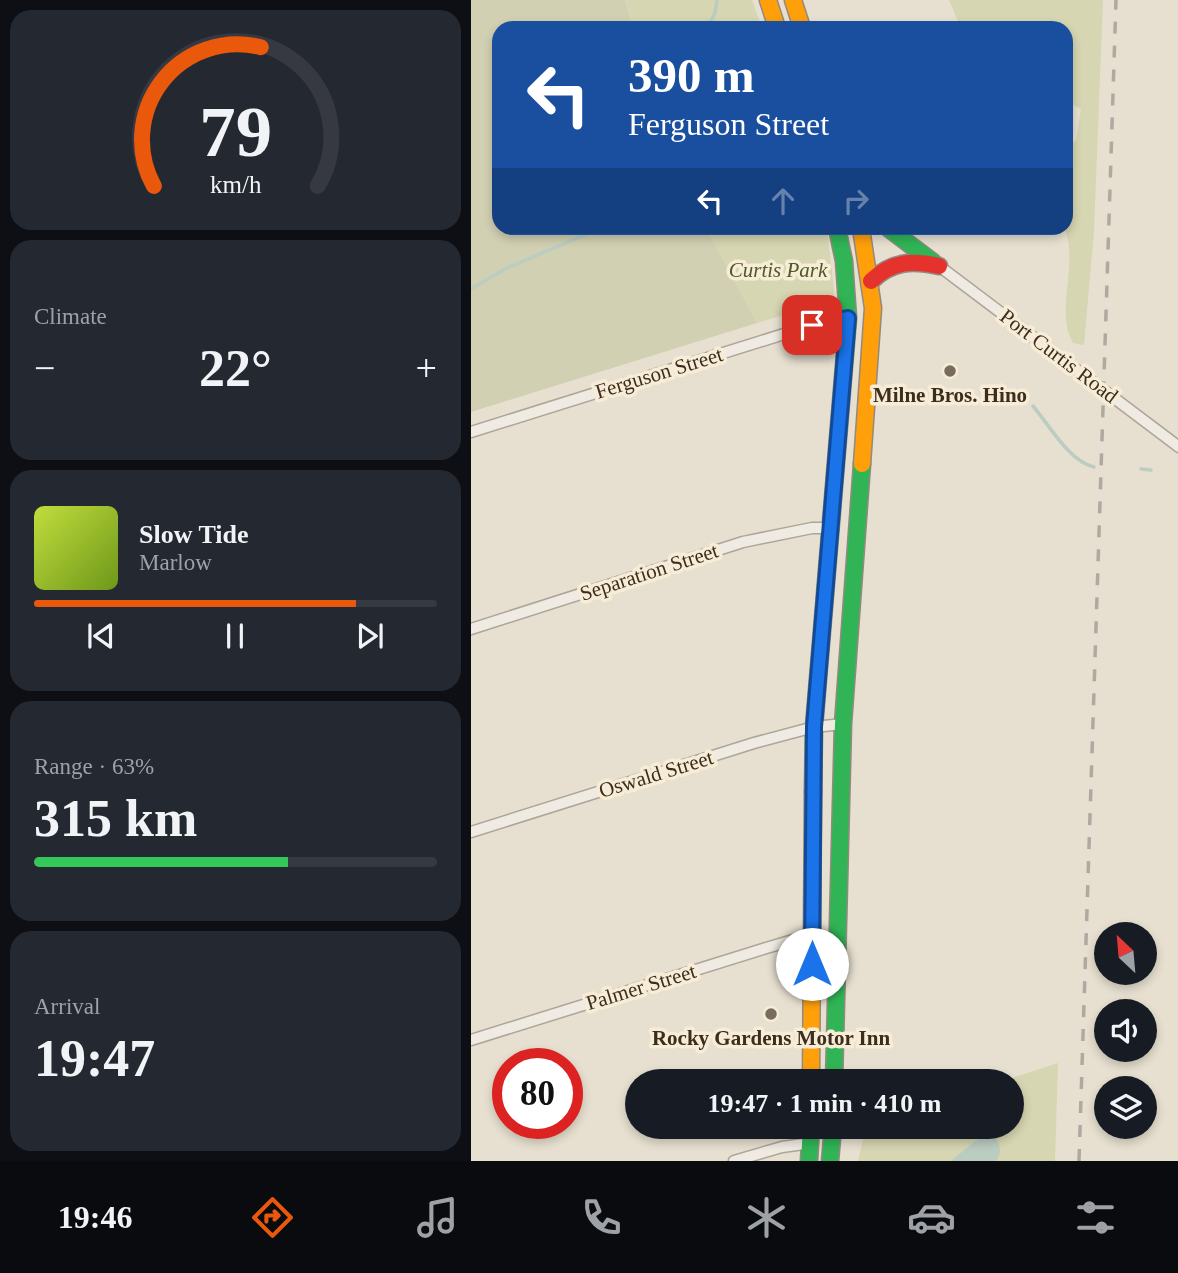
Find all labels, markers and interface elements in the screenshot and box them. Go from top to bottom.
text: 390 m [628,48,755,103]
icon: left [513,49,604,140]
text: 79 [199,91,272,172]
text: Ferguson Street [628,106,829,142]
text: km/h [210,171,262,198]
icon: left [691,182,729,220]
icon: ahead [764,182,802,220]
icon: right [837,182,875,220]
park label: Curtis Park [729,258,828,282]
pin [782,295,842,355]
text: Climate [34,304,107,329]
street label: Port Curtis Road [995,304,1123,408]
icon: arrive [793,306,831,344]
text: 22° [199,340,272,397]
street label: Ferguson Street [592,342,726,404]
text: − [34,347,55,389]
text: + [416,347,437,389]
marker: Milne Bros. Hino [942,363,958,379]
place label: Milne Bros. Hino [873,383,1027,407]
text: Slow Tide [139,520,249,549]
street label: Separation Street [577,538,721,606]
text: Marlow [139,550,212,575]
icon: previous [82,617,120,655]
icon: pause [216,617,254,655]
icon: next [351,617,389,655]
street label: Oswald Street [596,745,716,803]
text: Range · 63% [34,754,154,779]
text: 315 km [34,790,197,847]
north arrow [1094,922,1157,985]
map controls [1094,922,1157,1139]
position arrow [775,927,849,1001]
street label: Palmer Street [583,959,699,1015]
text: Arrival [34,994,100,1019]
button: sound [1094,999,1157,1062]
marker: Rocky Gardens Motor Inn [763,1006,779,1022]
place label: Rocky Gardens Motor Inn [652,1026,890,1050]
text: 19:47 [34,1030,155,1087]
speed limit sign: 80 [492,1048,583,1139]
button: layers [1094,1076,1157,1139]
text: 19:47 · 1 min · 410 m [708,1089,942,1118]
icon: directions [248,1193,297,1242]
icon: music [413,1193,462,1242]
icon: phone [577,1193,626,1242]
icon: climate [742,1193,791,1242]
icon: car [907,1193,956,1242]
icon: filters [1071,1193,1120,1242]
text: 19:46 [58,1199,132,1235]

